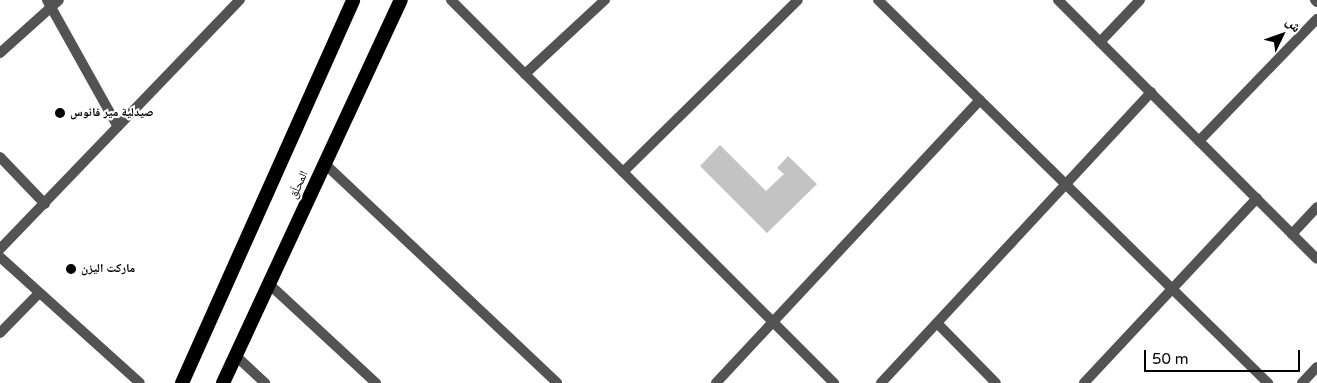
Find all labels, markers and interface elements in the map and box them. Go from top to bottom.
north arrow [1257,10,1307,60]
text: ش [1282,13,1305,36]
place label: صيدلية مير فانوس [70,106,154,120]
marker: صيدلية مير فانوس [54,107,66,119]
street label: المحلّق [286,169,312,201]
place label: ماركت اليزن [81,262,135,276]
marker: ماركت اليزن [65,263,77,275]
scale bar [1147,340,1303,372]
text: 50 m [1152,350,1189,368]

